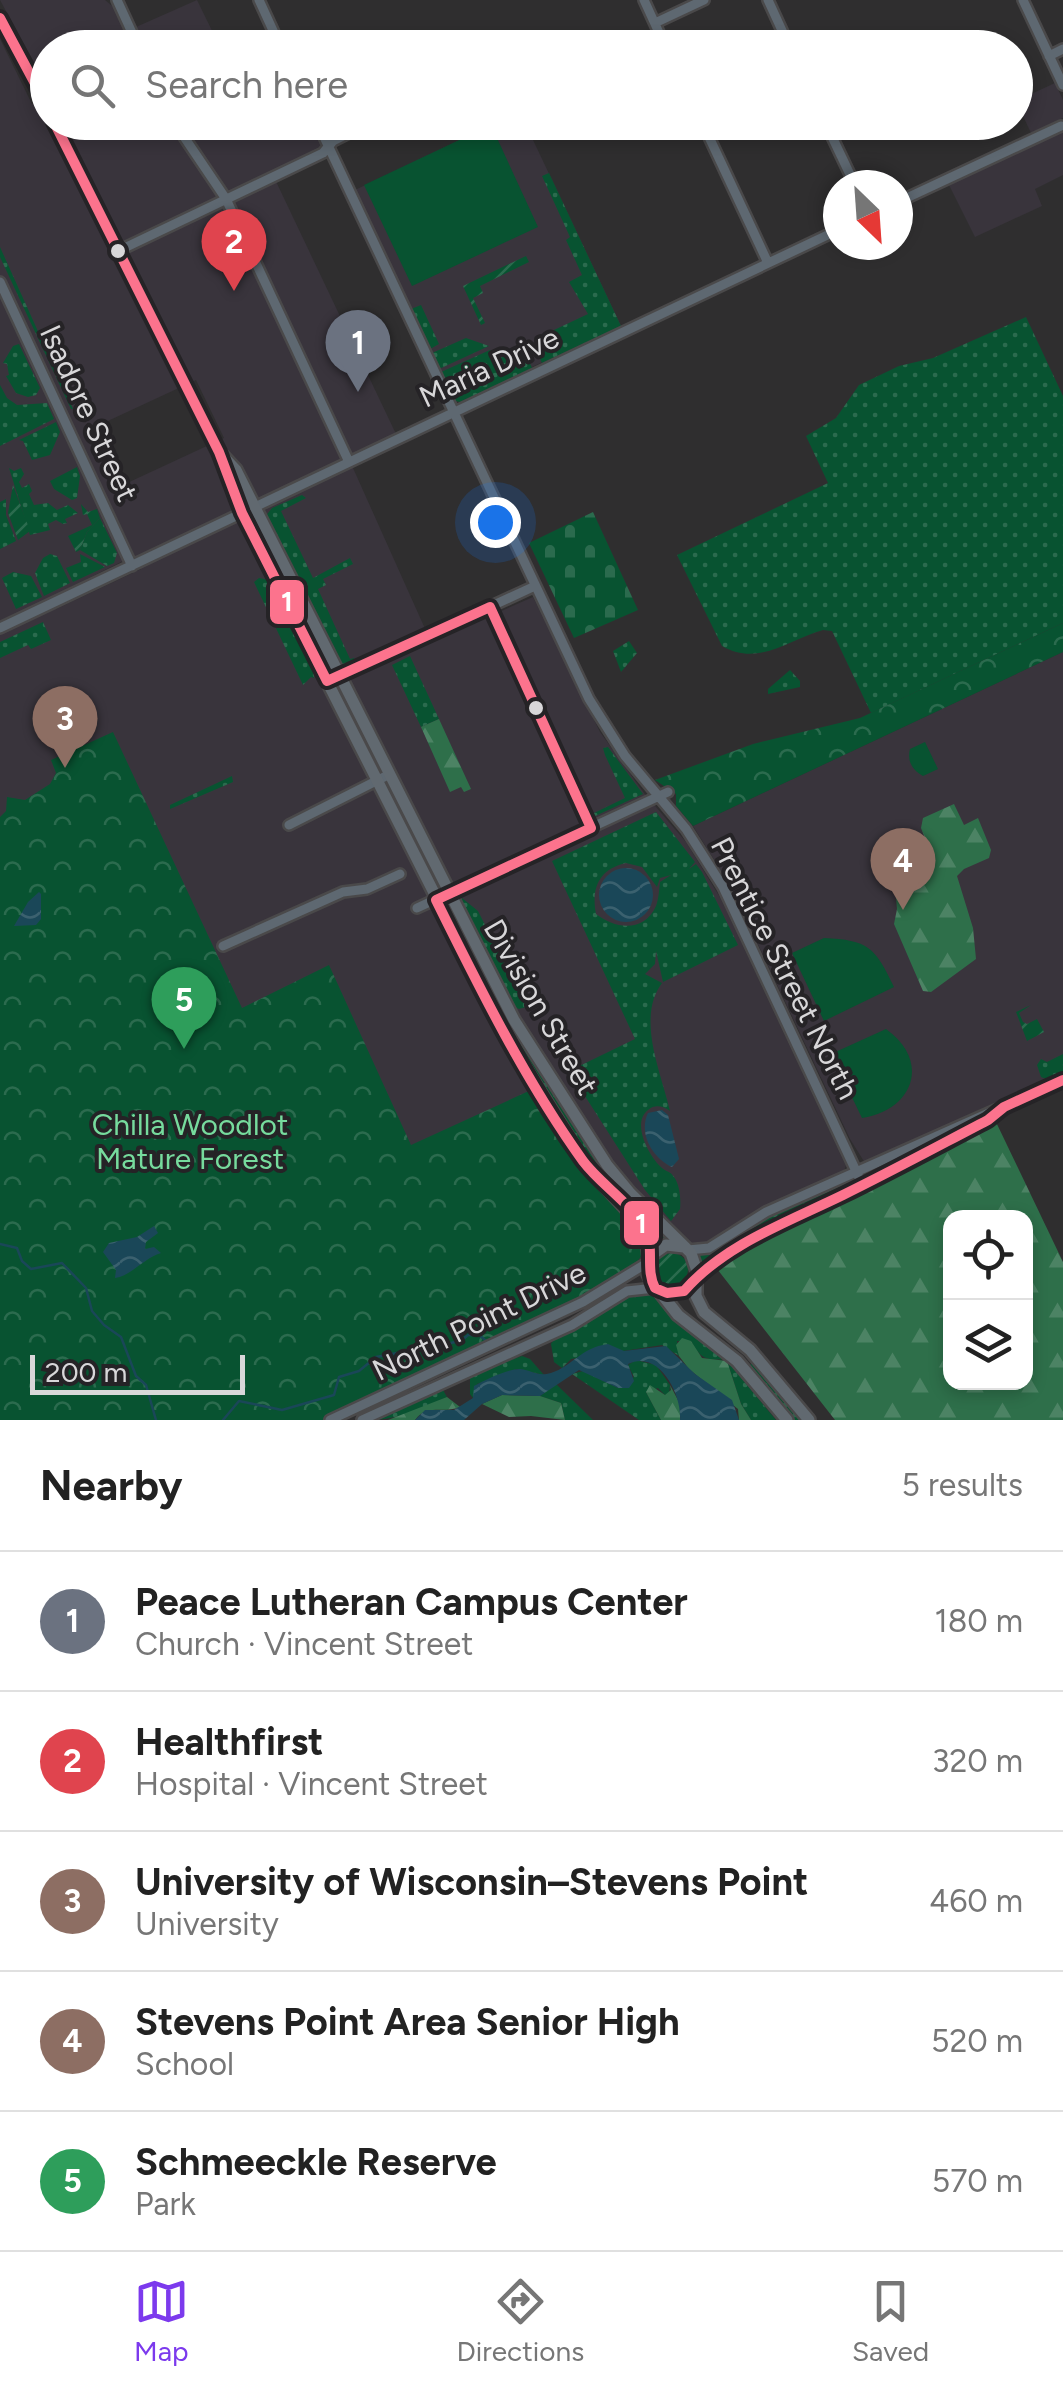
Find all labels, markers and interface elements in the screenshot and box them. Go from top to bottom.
search box [30,30,1033,140]
icon: search [65,58,120,113]
text: Search here [145,62,348,108]
north arrow [823,170,913,260]
pin: 2 [202,208,266,291]
unlabelled marker [108,241,128,261]
pin: 1 [326,310,390,392]
street label: Isadore Street [32,319,146,507]
street label: Maria Drive [413,319,565,415]
your location [470,497,521,548]
line badge: 1 [268,578,306,626]
text: 1 [281,584,293,618]
pin: 3 [32,686,98,768]
unlabelled marker [526,698,546,718]
pin: 4 [870,828,936,910]
street label: Prentice Street North [703,831,867,1105]
street label: Division Street [476,913,606,1101]
pin: 5 [152,966,216,1049]
park label: Chilla Woodlot Mature Forest [92,1106,288,1177]
line badge: 1 [622,1199,661,1247]
text: 1 [635,1206,647,1240]
map controls [943,1210,1033,1390]
button: locate [943,1210,1033,1300]
street label: North Point Drive [366,1253,592,1389]
button: layers [943,1300,1033,1390]
scale bar [30,1350,245,1394]
text: 200 m [45,1355,127,1389]
text: Nearby [40,1460,182,1511]
text: 5 results [902,1466,1023,1504]
text: Peace Lutheran Campus Center [135,1579,688,1625]
text: 1 [66,1602,79,1640]
text: 180 m [934,1602,1023,1640]
text: Church · Vincent Street [135,1625,473,1663]
text: Healthfirst [135,1719,323,1765]
text: 2 [63,1742,82,1780]
text: 320 m [932,1742,1023,1780]
text: Hospital · Vincent Street [135,1765,488,1803]
text: University of Wisconsin–Stevens Point [135,1859,808,1905]
text: 3 [64,1882,81,1920]
text: 460 m [929,1882,1023,1920]
text: University [135,1905,279,1943]
text: Stevens Point Area Senior High [135,1999,680,2045]
text: 4 [62,2022,83,2060]
text: 520 m [931,2022,1023,2060]
text: School [135,2045,234,2083]
text: Schmeeckle Reserve [135,2139,497,2185]
text: 5 [63,2162,82,2200]
text: 570 m [932,2162,1023,2200]
text: Park [135,2185,196,2223]
tab: Map [134,2274,189,2368]
tab: Directions [457,2274,584,2368]
tab: Saved [852,2274,929,2368]

